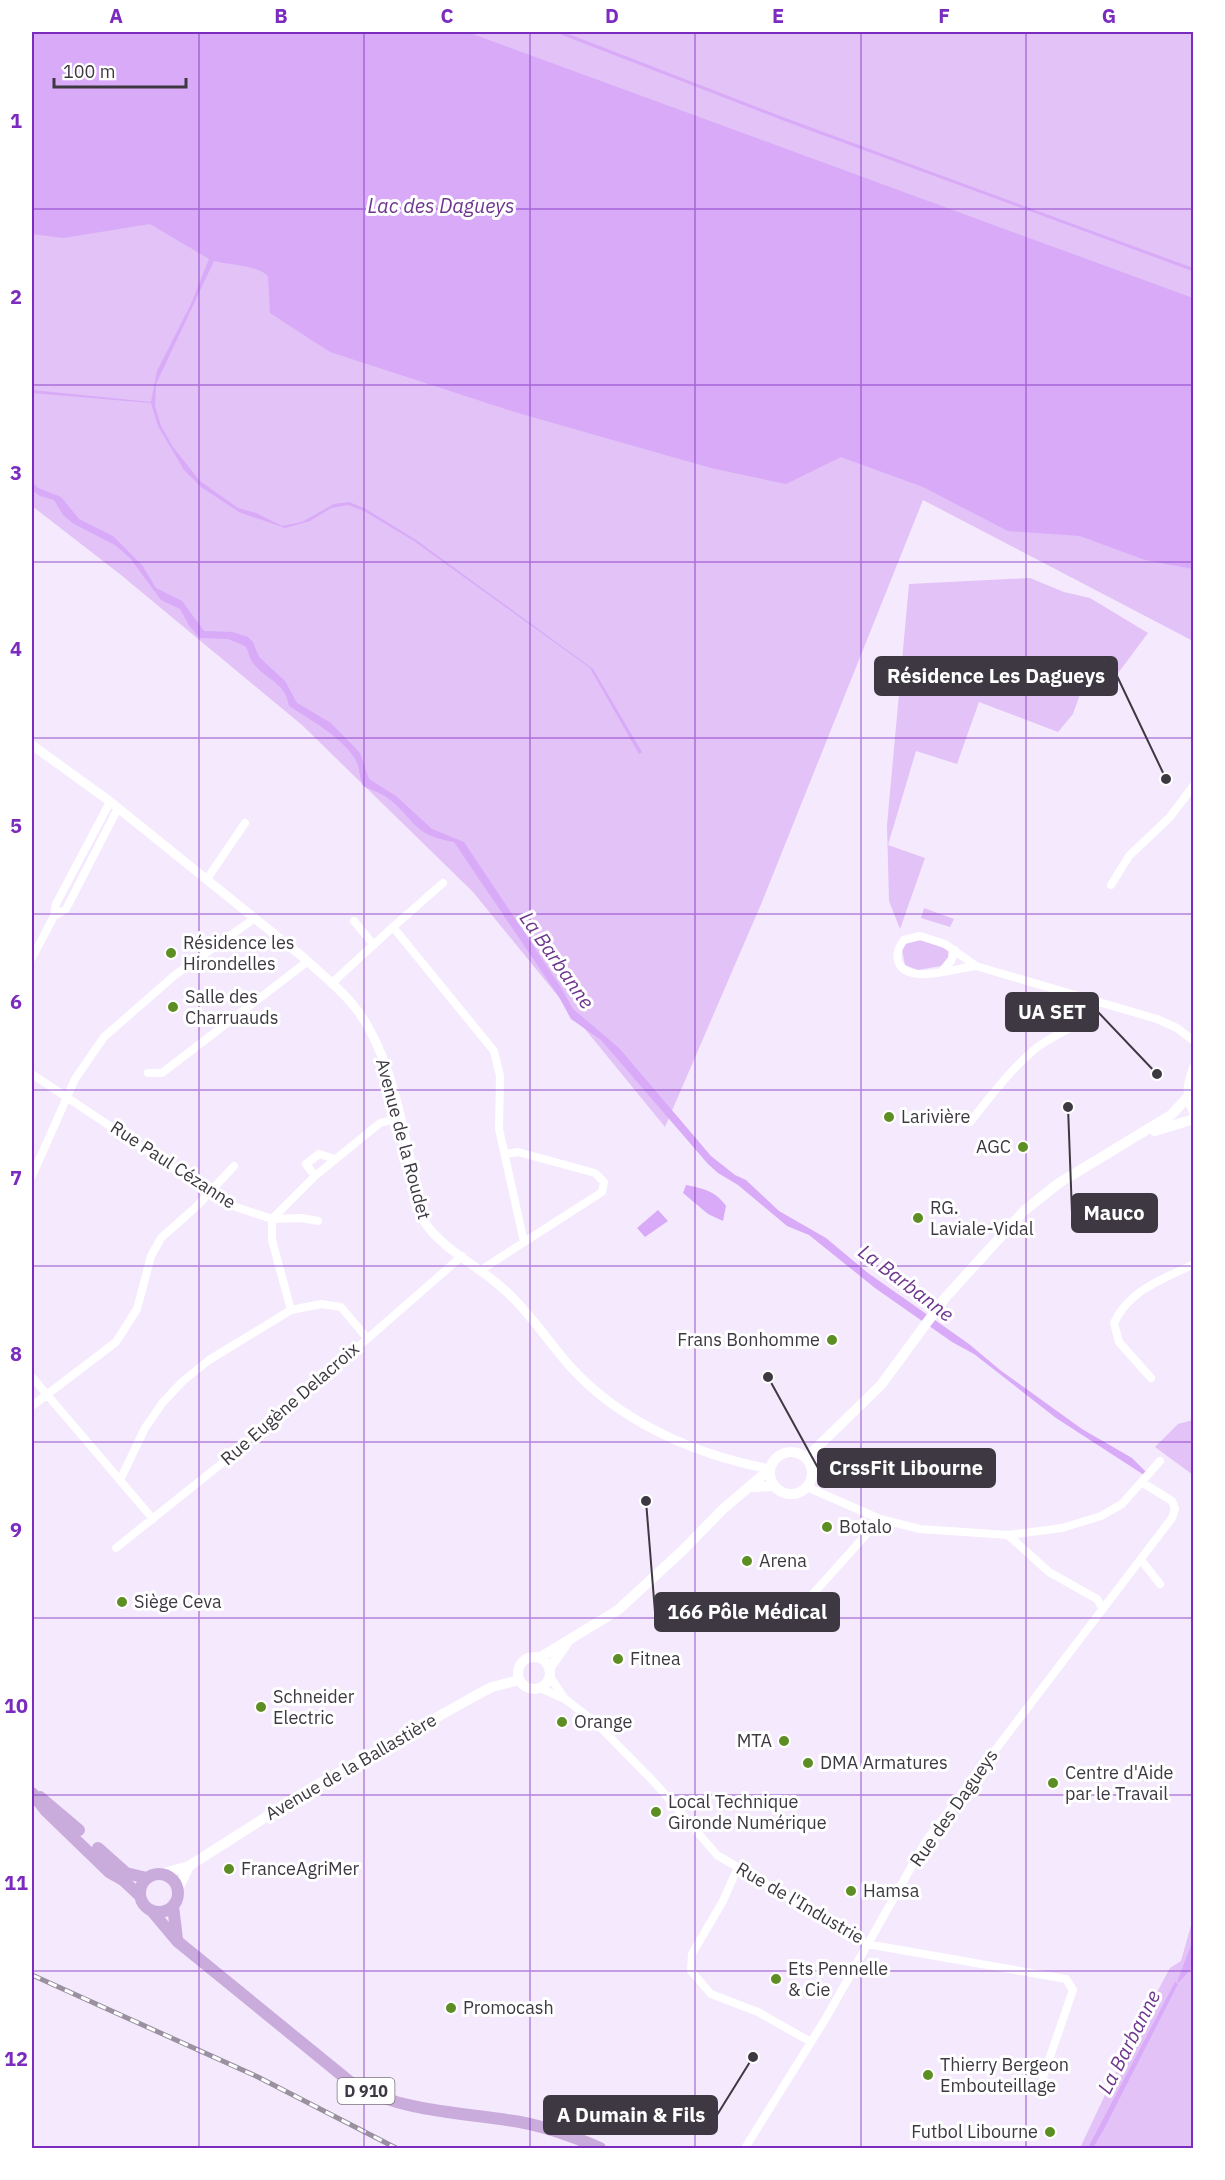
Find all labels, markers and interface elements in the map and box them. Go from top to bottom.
text: A [109,2,123,29]
text: B [274,2,288,29]
text: C [440,2,454,29]
text: D [605,2,619,29]
text: E [772,2,784,29]
text: F [938,2,950,29]
text: G [1102,2,1116,29]
scale bar [54,51,186,89]
text: 100 m [63,60,115,83]
text: 1 [10,107,22,134]
water label: Lac des Dagueys [368,192,514,219]
text: 2 [10,283,22,310]
text: 3 [10,459,22,486]
text: 4 [10,635,22,662]
callout: Résidence Les Dagueys [875,657,1117,695]
text: Résidence Les Dagueys [887,662,1105,689]
text: 5 [10,812,22,839]
water label: La Barbanne [514,906,601,1014]
place label: Résidence les Hirondelles [183,931,295,975]
marker: Résidence les Hirondelles [164,946,178,960]
place label: Salle des Charruauds [185,985,279,1029]
text: 6 [10,988,22,1015]
callout: UA SET [1006,993,1098,1031]
text: UA SET [1018,998,1086,1025]
marker: Salle des Charruauds [166,1000,180,1014]
street label: Avenue de la Roudet [371,1056,436,1222]
place label: Larivière [901,1105,970,1128]
marker: Larivière [882,1110,896,1124]
street label: Rue Paul Cézanne [106,1115,240,1214]
place label: AGC [976,1135,1011,1158]
marker: AGC [1016,1140,1030,1154]
text: 7 [10,1164,22,1191]
callout: Mauco [1072,1194,1157,1232]
place label: RG. Laviale-Vidal [930,1196,1034,1240]
text: Mauco [1083,1199,1145,1226]
marker: RG. Laviale-Vidal [911,1211,925,1225]
water label: La Barbanne [853,1238,960,1327]
place label: Frans Bonhomme [677,1328,820,1351]
marker: Frans Bonhomme [825,1333,839,1347]
street label: Rue Eugène Delacroix [216,1337,364,1470]
text: 8 [10,1340,22,1367]
callout: CrssFit Libourne [818,1449,995,1487]
text: CrssFit Libourne [829,1454,983,1481]
place label: Botalo [839,1515,892,1538]
text: 9 [10,1516,22,1543]
marker: Botalo [820,1520,834,1534]
place label: Arena [759,1549,807,1572]
marker: Arena [740,1554,754,1568]
place label: Siège Ceva [134,1590,222,1613]
callout: 166 Pôle Médical [655,1593,839,1631]
marker: Siège Ceva [115,1595,129,1609]
text: 166 Pôle Médical [667,1598,827,1625]
place label: Fitnea [630,1647,681,1670]
marker: Fitnea [611,1652,625,1666]
place label: Schneider Electric [273,1685,355,1729]
text: 10 [4,1692,28,1719]
marker: Schneider Electric [254,1700,268,1714]
street label: Avenue de la Ballastière [261,1708,441,1825]
place label: Orange [574,1710,633,1733]
marker: Orange [555,1715,569,1729]
place label: MTA [737,1729,772,1752]
marker: MTA [777,1734,791,1748]
street label: Rue des Dagueys [905,1745,1003,1871]
place label: DMA Armatures [820,1751,948,1774]
marker: DMA Armatures [801,1756,815,1770]
place label: Centre d'Aide par le Travail [1065,1761,1174,1805]
marker: Centre d'Aide par le Travail [1046,1776,1060,1790]
place label: Local Technique Gironde Numérique [668,1790,827,1834]
marker: Local Technique Gironde Numérique [649,1805,663,1819]
place label: FranceAgriMer [241,1857,360,1880]
street label: Rue de l'Industrie [732,1857,868,1949]
marker: FranceAgriMer [222,1862,236,1876]
text: 11 [4,1869,28,1896]
place label: Hamsa [863,1879,920,1902]
marker: Hamsa [844,1884,858,1898]
place label: Ets Pennelle & Cie [788,1957,888,2001]
marker: Ets Pennelle & Cie [769,1972,783,1986]
water label: La Barbanne [1091,1985,1166,2098]
place label: Promocash [463,1996,554,2019]
marker: Promocash [444,2001,458,2015]
text: 12 [4,2045,28,2072]
place label: Thierry Bergeon Embouteillage [940,2053,1069,2097]
marker: Thierry Bergeon Embouteillage [921,2068,935,2082]
road number: D 910 [338,2078,394,2104]
callout: A Dumain & Fils [544,2096,717,2134]
text: A Dumain & Fils [557,2101,705,2128]
place label: Futbol Libourne [911,2120,1038,2143]
marker: Futbol Libourne [1043,2125,1057,2139]

